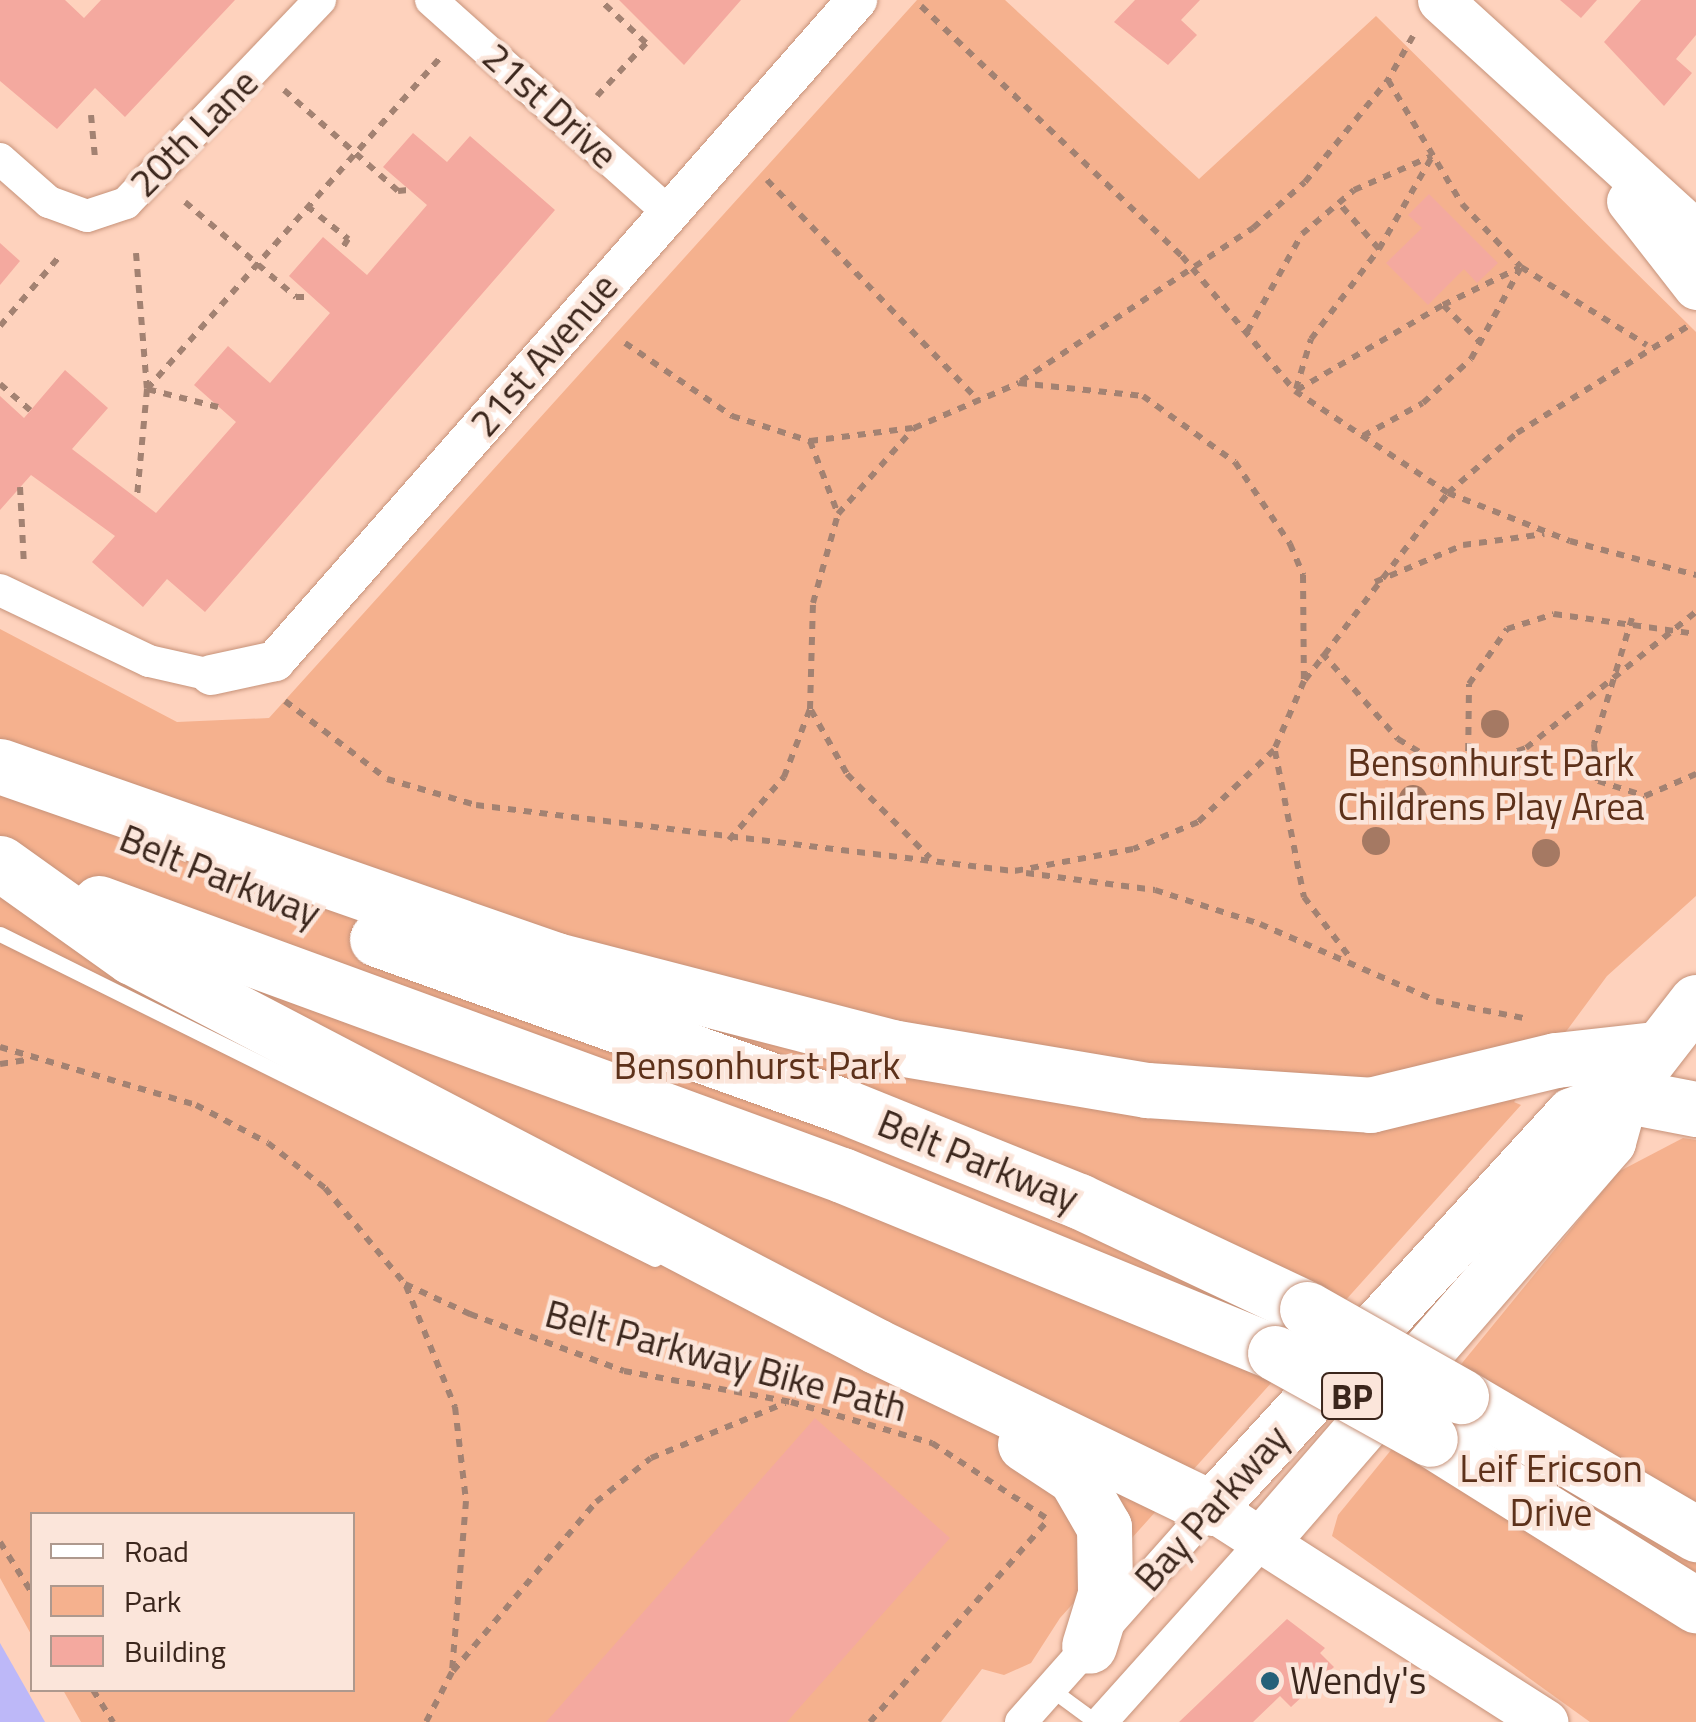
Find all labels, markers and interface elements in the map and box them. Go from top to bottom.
street label: 21st Drive [473,34,627,178]
street label: 20th Lane [121,60,267,206]
street label: 21st Avenue [461,264,627,446]
park label: Bensonhurst Park Childrens Play Area [1337,740,1645,829]
street label: Belt Parkway [113,815,327,937]
park label: Bensonhurst Park [614,1043,900,1089]
street label: Belt Parkway [871,1100,1085,1222]
street label: Belt Parkway Bike Path [540,1291,912,1431]
road number: BP [1320,1366,1384,1426]
street label: Bay Parkway [1126,1416,1298,1600]
park label: Leif Ericson Drive [1459,1446,1643,1536]
legend [30,1512,355,1692]
text: Road [124,1528,189,1574]
text: Park [124,1578,181,1624]
text: Building [124,1628,226,1674]
place label: Wendy's [1290,1658,1426,1704]
marker: Wendy's [1259,1670,1281,1692]

